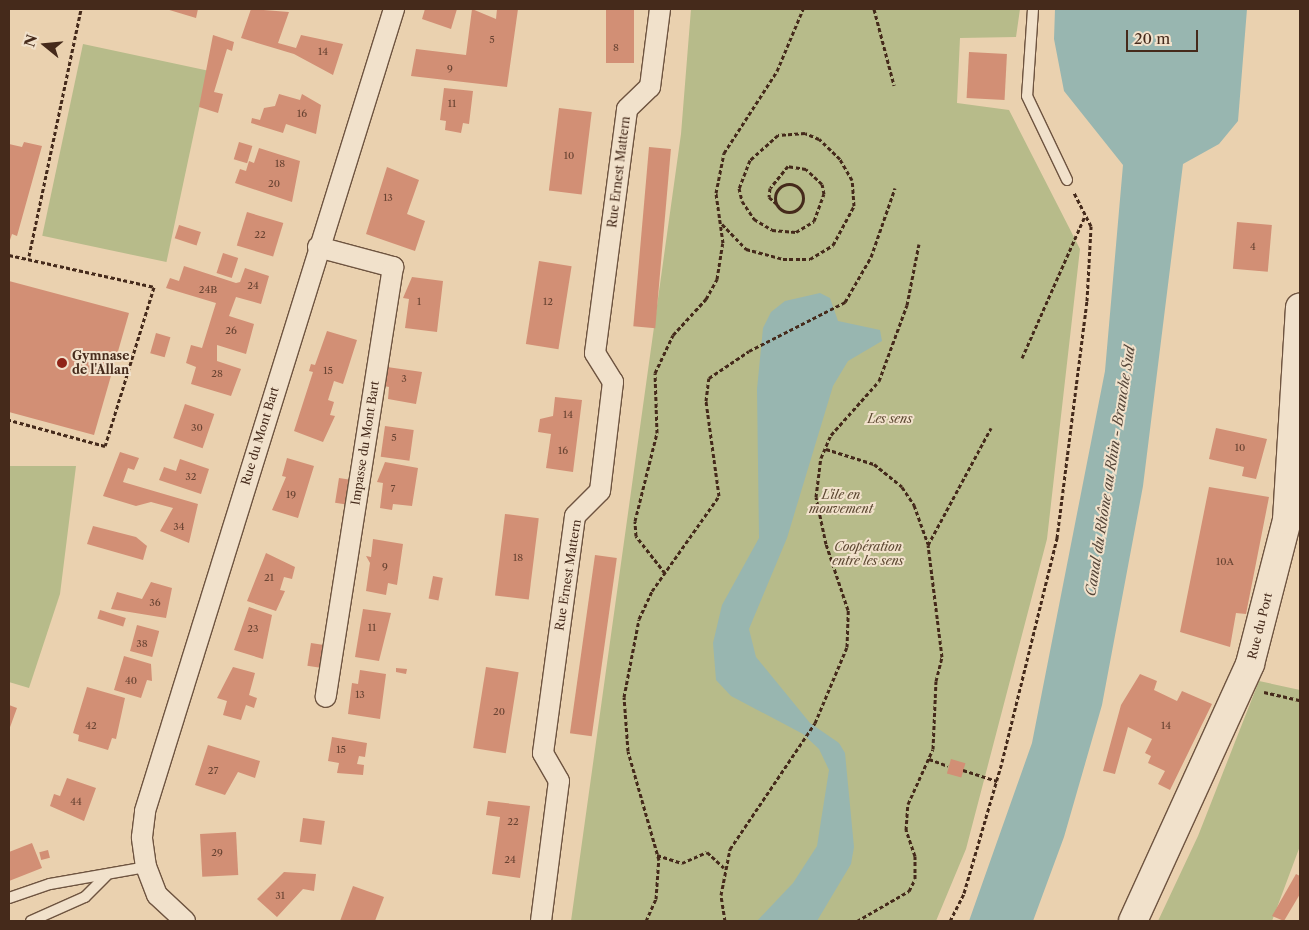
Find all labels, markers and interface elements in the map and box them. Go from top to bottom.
north arrow [20,20,70,70]
scale bar [1129,20,1202,52]
text: 20 m [1134,29,1170,48]
text: N [20,32,41,49]
house number: 5 [489,34,495,46]
house number: 8 [613,42,619,54]
house number: 14 [318,46,328,58]
house number: 9 [447,63,453,75]
house number: 11 [448,98,456,110]
house number: 16 [297,108,307,120]
street label: Rue Ernest Mattern [605,115,633,229]
house number: 10 [564,150,574,162]
house number: 18 [275,158,285,170]
house number: 20 [268,178,280,190]
house number: 13 [383,192,393,204]
house number: 22 [254,229,266,241]
house number: 4 [1250,241,1256,253]
house number: 24 [247,280,259,292]
house number: 24B [199,284,217,296]
house number: 1 [417,296,421,308]
house number: 12 [543,296,553,308]
house number: 26 [225,325,237,337]
water label: Canal du Rhône au Rhin - Branche Sud [1082,345,1138,597]
place label: Gymnase de l'Allan [72,349,129,377]
marker: Gymnase de l'Allan [56,357,68,369]
house number: 15 [323,365,333,377]
house number: 28 [211,368,223,380]
house number: 3 [401,373,407,385]
street label: Impasse du Mont Bart [348,380,382,506]
street label: Rue du Mont Bart [238,385,282,487]
house number: 14 [563,409,573,421]
park label: Les sens [868,412,912,426]
house number: 30 [191,422,203,434]
house number: 5 [391,432,397,444]
house number: 10 [1235,442,1245,454]
house number: 16 [558,445,568,457]
house number: 32 [185,471,197,483]
house number: 7 [391,483,395,495]
park label: L'ile en mouvement [809,488,873,516]
house number: 19 [286,489,296,501]
street label: Rue Ernest Mattern [552,518,584,632]
house number: 34 [173,521,185,533]
park label: Coopération entre les sens [832,540,904,568]
house number: 18 [513,552,523,564]
house number: 10A [1216,556,1234,568]
house number: 9 [382,561,388,573]
house number: 21 [264,572,274,584]
street label: Rue du Port [1245,591,1275,661]
house number: 36 [149,597,161,609]
house number: 11 [368,622,376,634]
house number: 23 [247,623,259,635]
house number: 38 [136,638,148,650]
house number: 40 [125,675,137,687]
house number: 13 [355,689,365,701]
house number: 20 [493,706,505,718]
house number: 42 [85,720,97,732]
house number: 14 [1161,720,1171,732]
house number: 15 [336,744,346,756]
house number: 27 [208,765,218,777]
house number: 44 [70,796,82,808]
house number: 22 [507,816,519,828]
house number: 29 [211,847,223,859]
house number: 24 [504,854,516,866]
house number: 31 [275,890,285,902]

